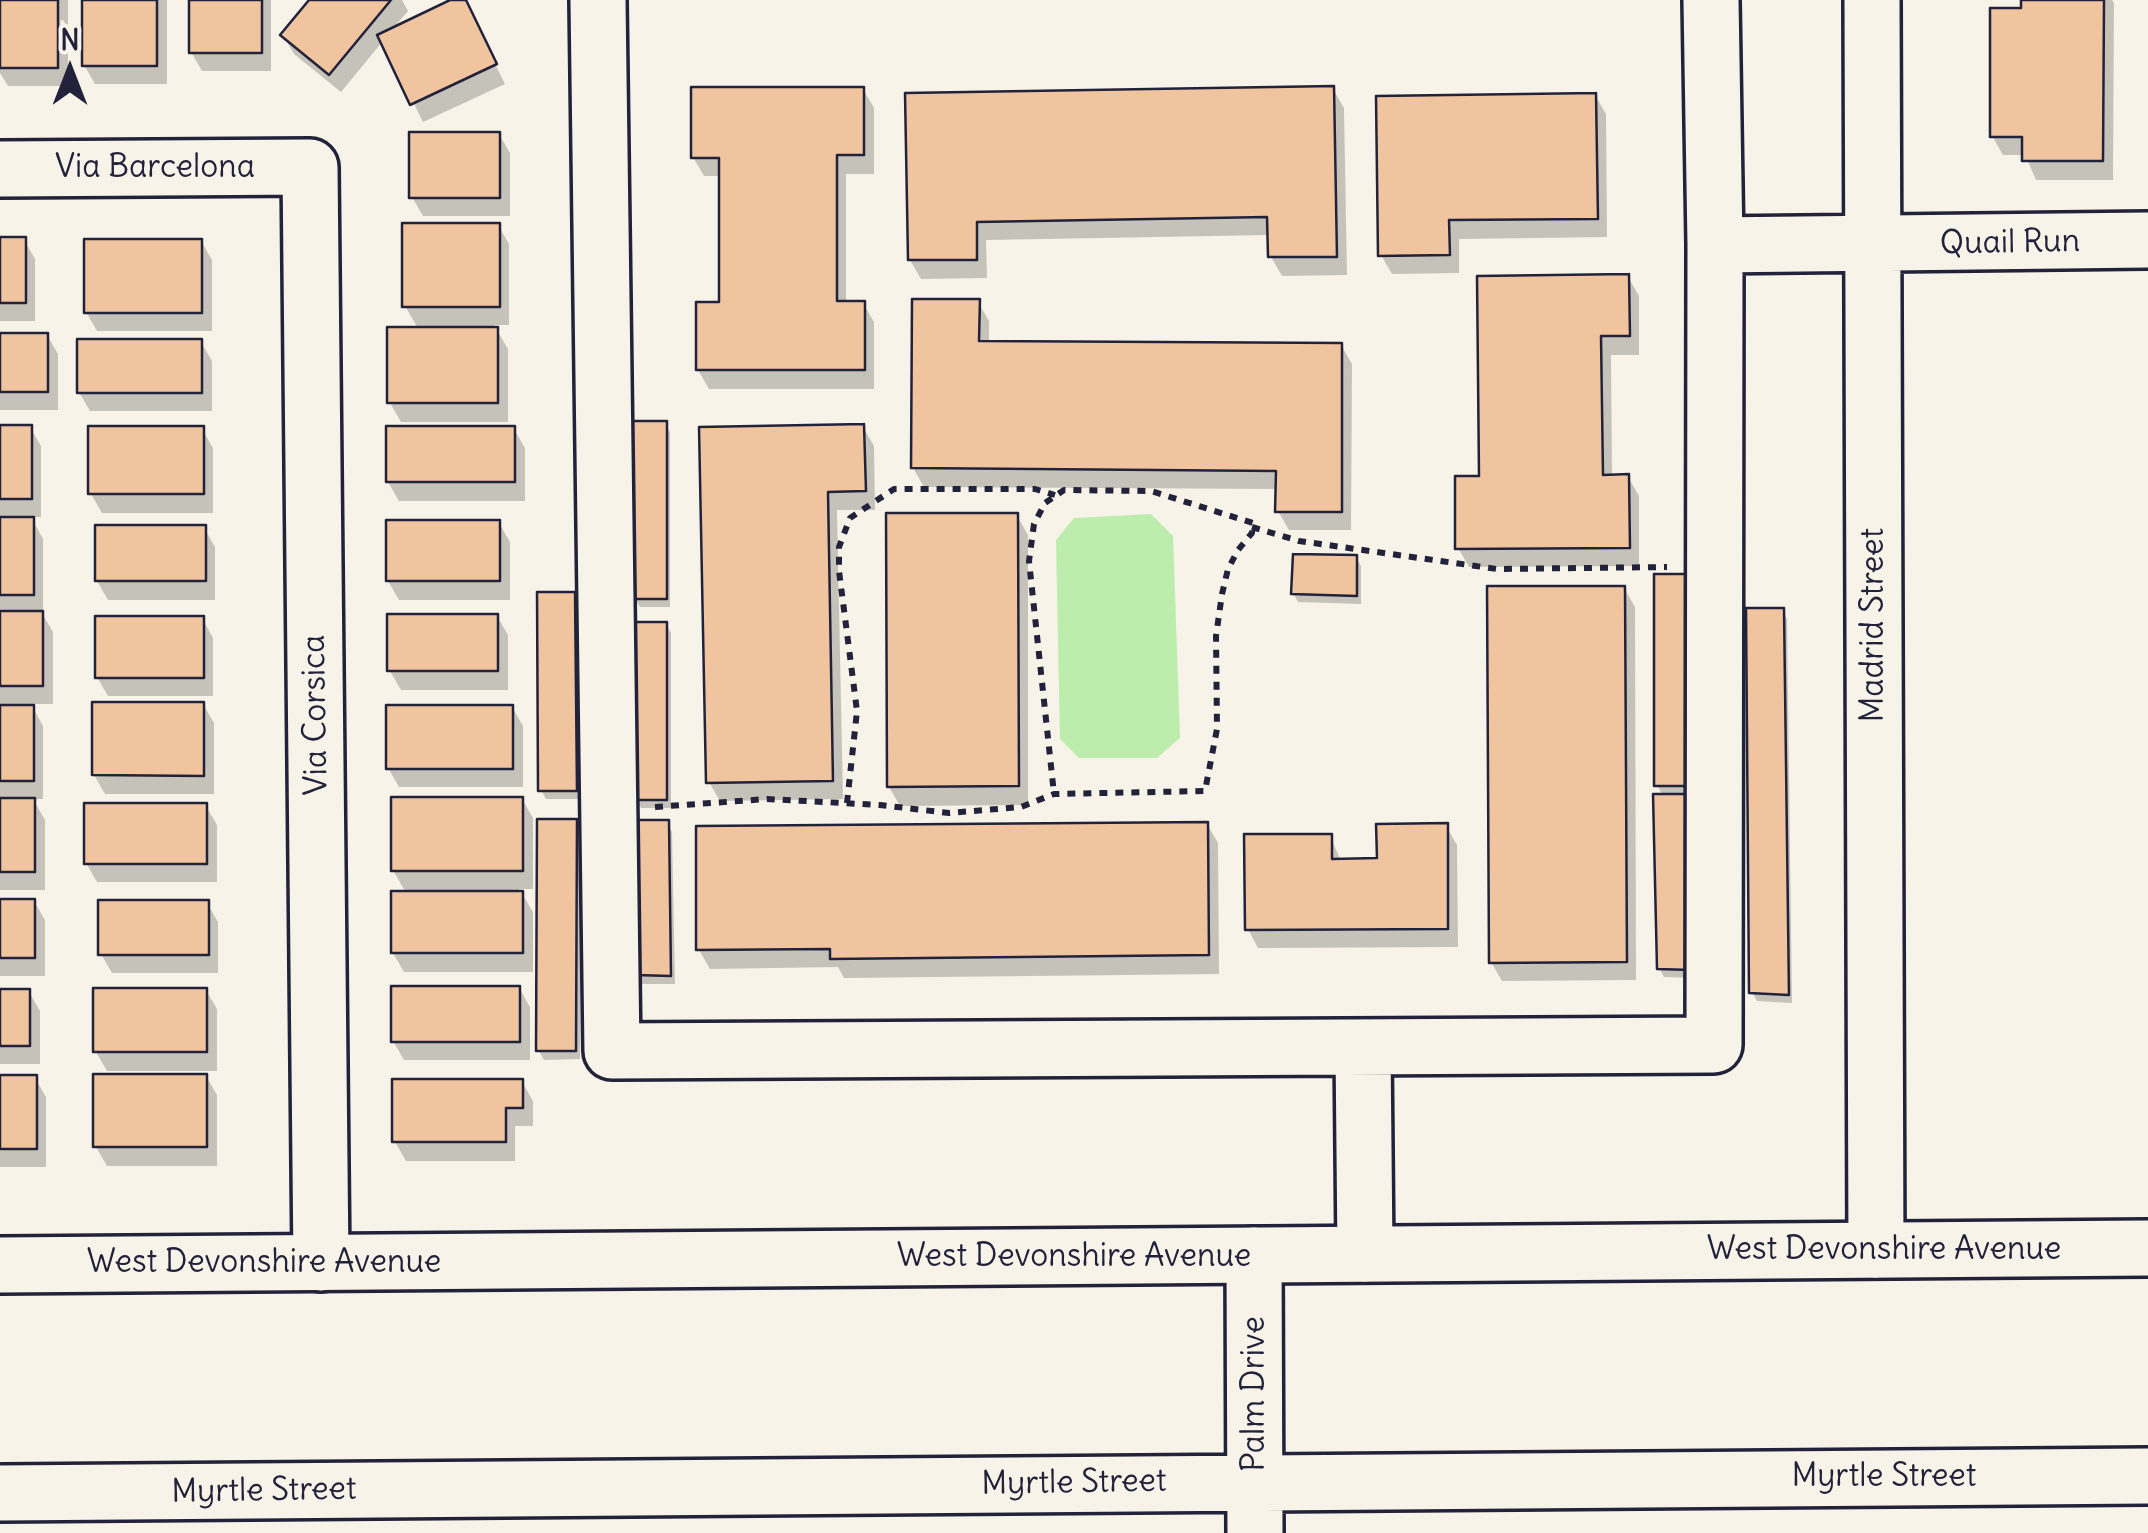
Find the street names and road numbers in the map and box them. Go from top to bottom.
street label: Via Barcelona [55,149,255,187]
street label: Quail Run [1940,223,2080,263]
street label: Madrid Street [1855,528,1893,722]
street label: Via Corsica [295,634,337,796]
street label: West Devonshire Avenue [1707,1231,2061,1269]
street label: West Devonshire Avenue [897,1238,1251,1276]
street label: West Devonshire Avenue [87,1244,441,1282]
street label: Palm Drive [1236,1316,1274,1472]
street label: Myrtle Street [1791,1458,1977,1496]
street label: Myrtle Street [981,1462,1167,1504]
street label: Myrtle Street [171,1470,357,1512]

